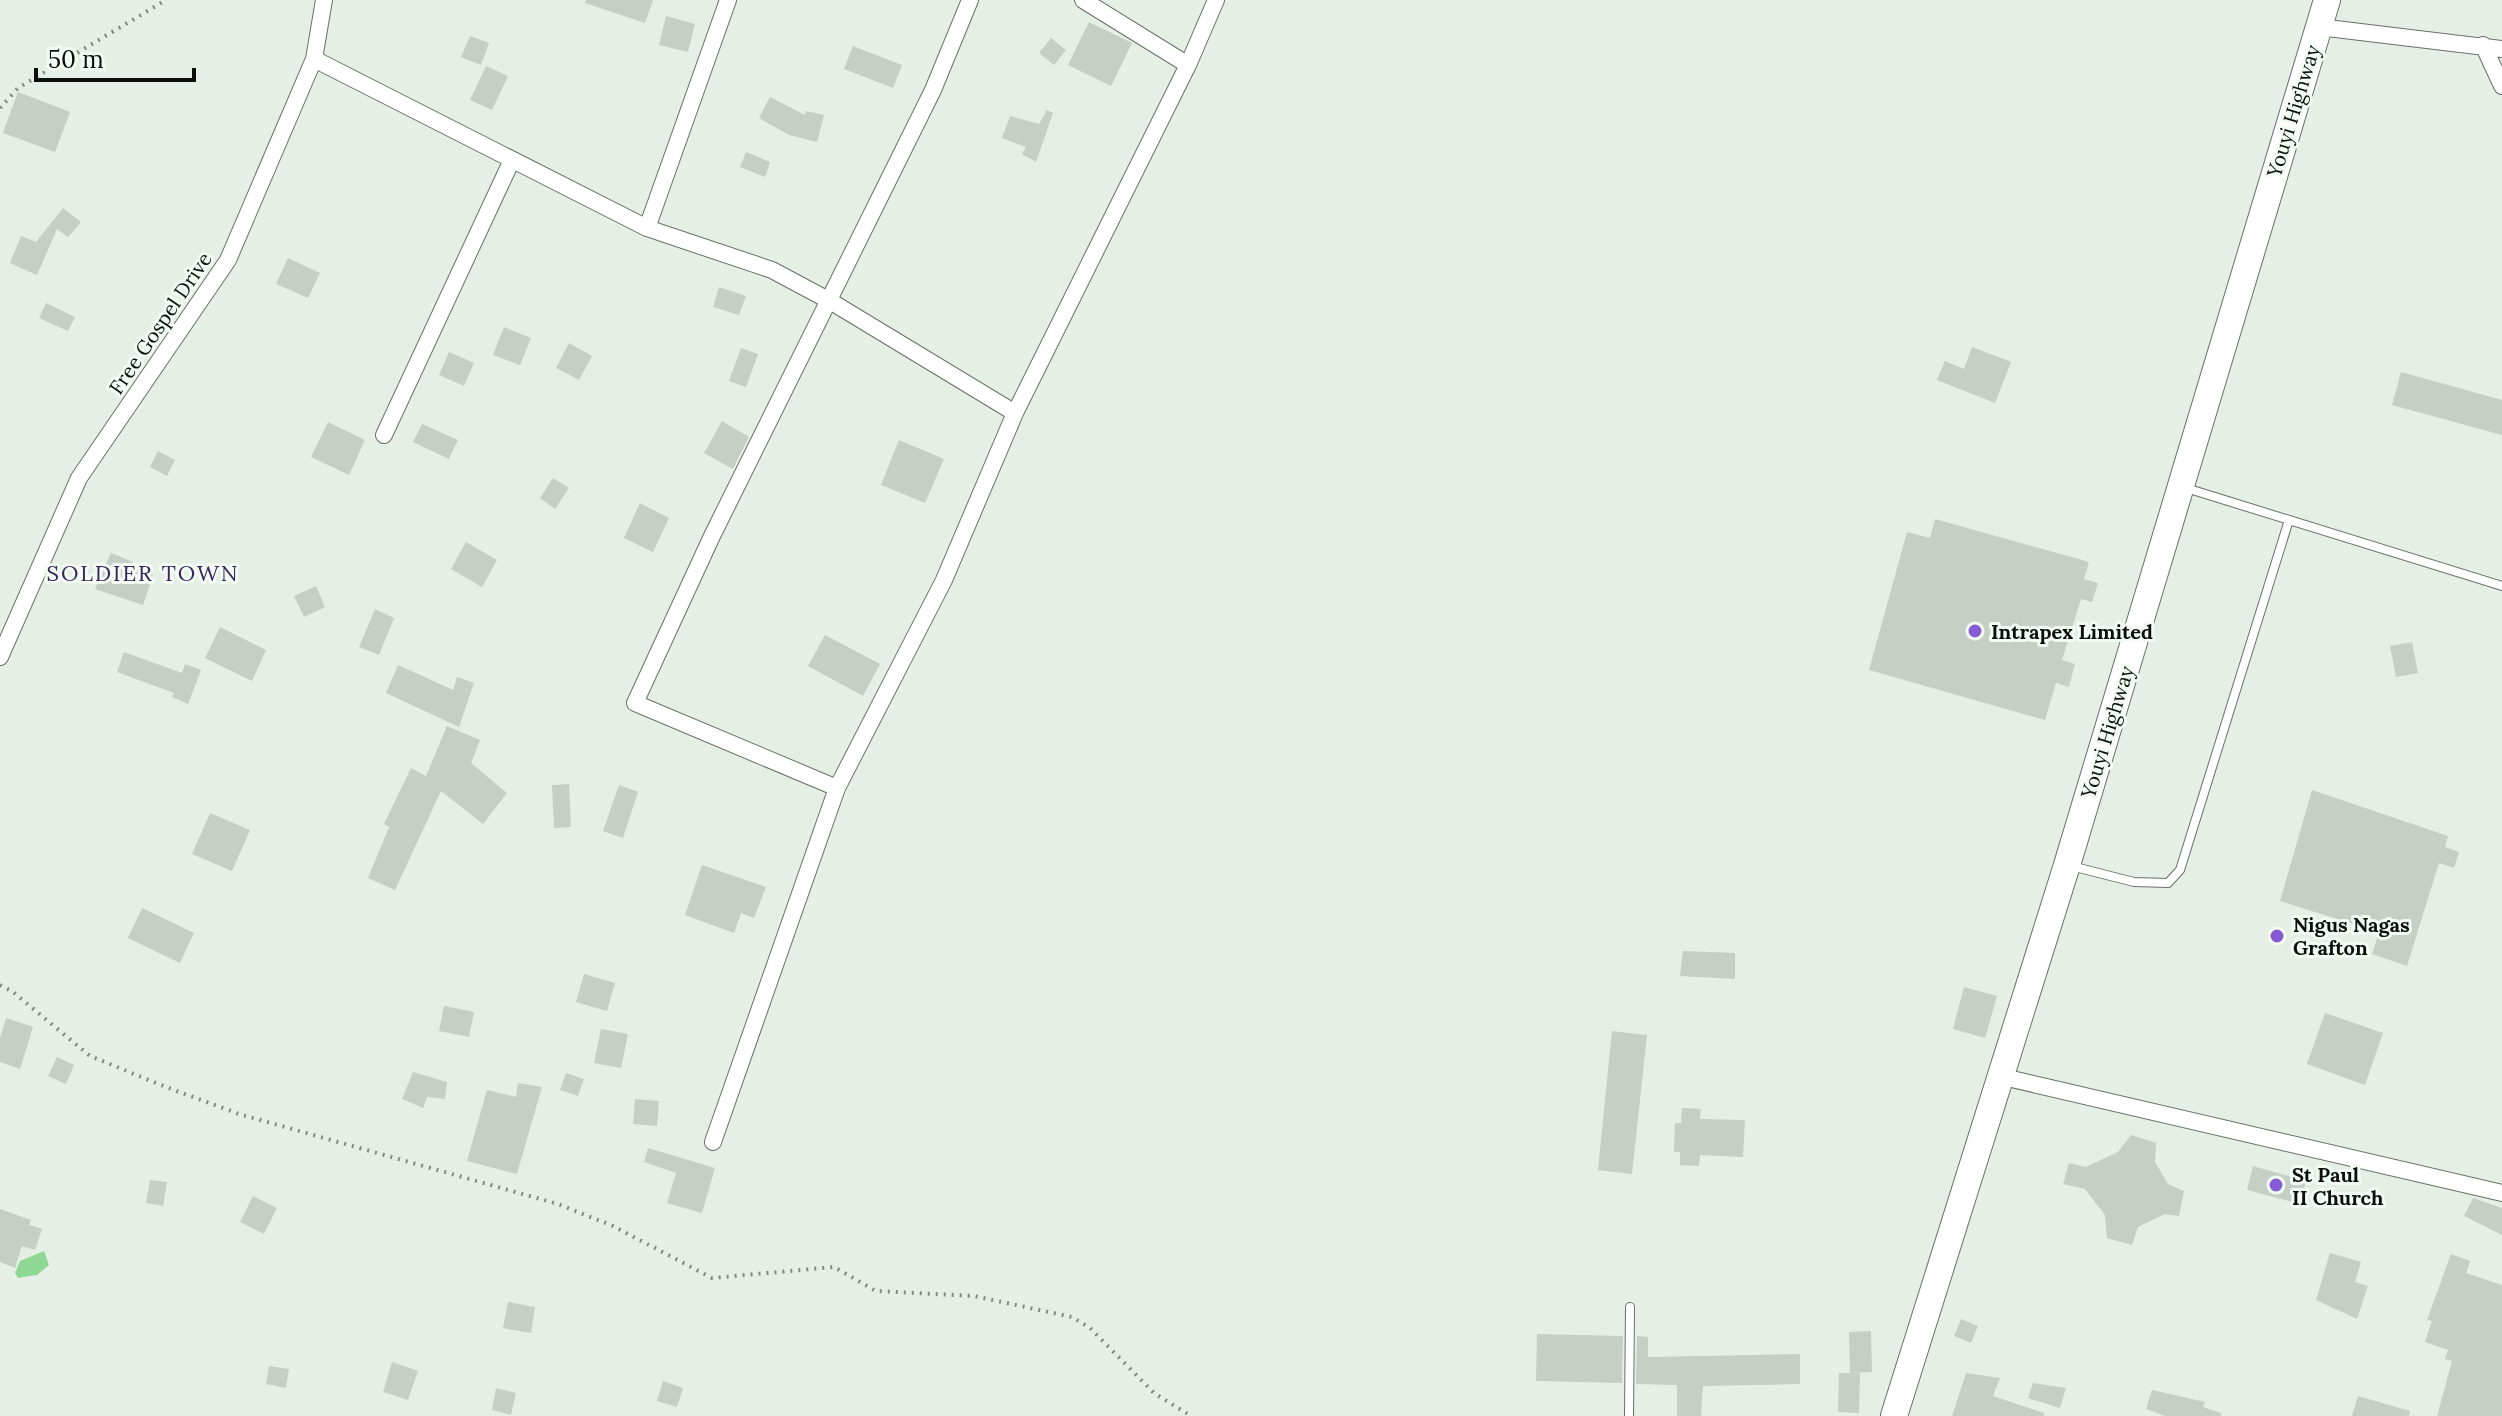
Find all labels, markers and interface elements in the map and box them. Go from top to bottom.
scale bar [36,32,194,82]
street label: Youyi Highway [2261,41,2325,181]
text: 50 m [48,44,104,75]
street label: Free Gospel Drive [103,247,217,399]
district label: SOLDIER TOWN [46,559,240,587]
place label: Intrapex Limited [1991,619,2153,644]
marker: Intrapex Limited [1966,622,1984,640]
street label: Youyi Highway [2075,662,2139,802]
place label: Nigus Nagas Grafton [2293,912,2410,960]
marker: Nigus Nagas Grafton [2268,927,2286,945]
place label: St Paul II Church [2292,1162,2384,1210]
marker: St Paul II Church [2267,1176,2285,1194]

